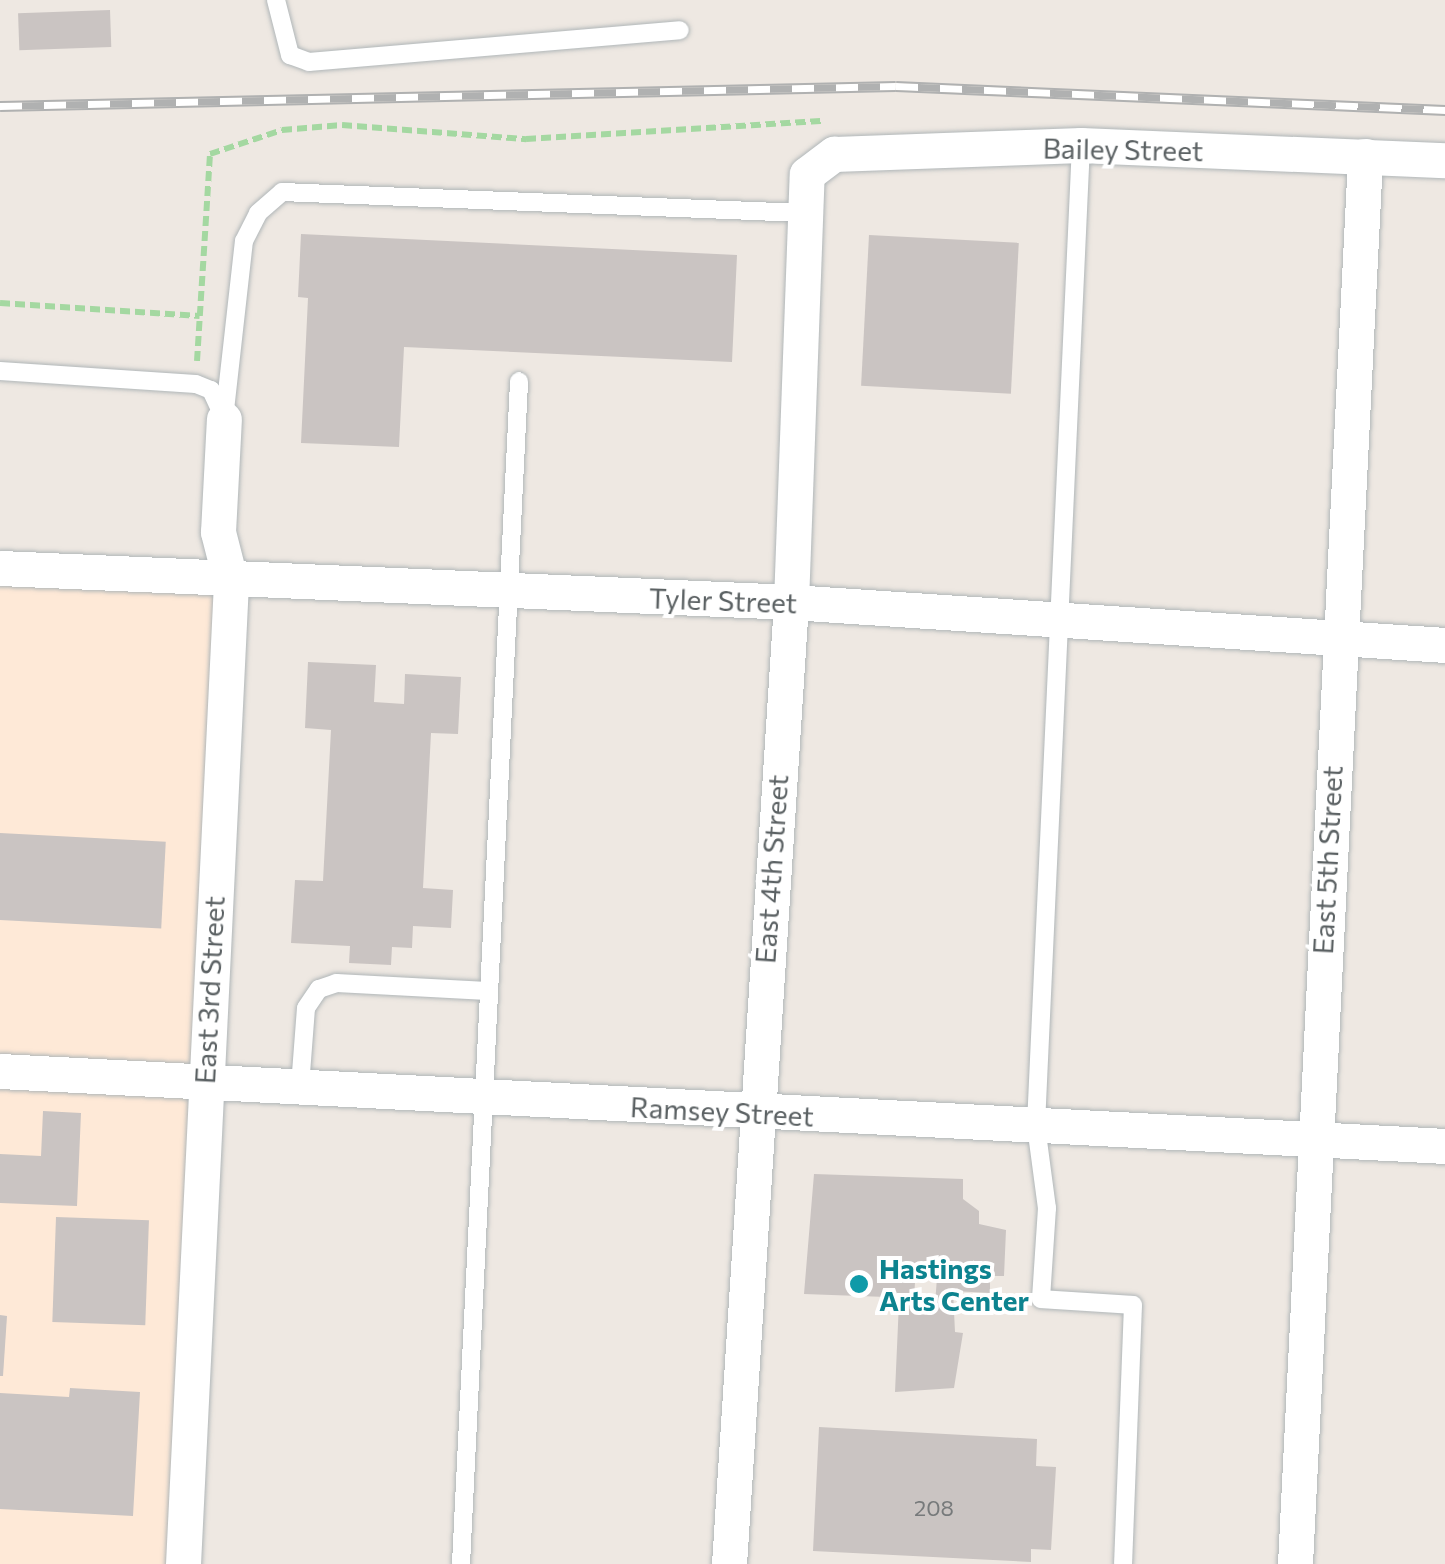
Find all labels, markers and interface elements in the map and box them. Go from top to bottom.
street label: Bailey Street [1043,131,1203,167]
street label: Tyler Street [648,581,798,619]
street label: East 5th Street [1305,765,1349,955]
street label: East 4th Street [748,773,794,965]
street label: East 3rd Street [187,895,231,1085]
street label: Ramsey Street [629,1089,815,1133]
place label: Hastings Arts Center [879,1251,1029,1317]
marker: Hastings Arts Center [848,1273,870,1295]
house number: 208 [914,1495,954,1521]

